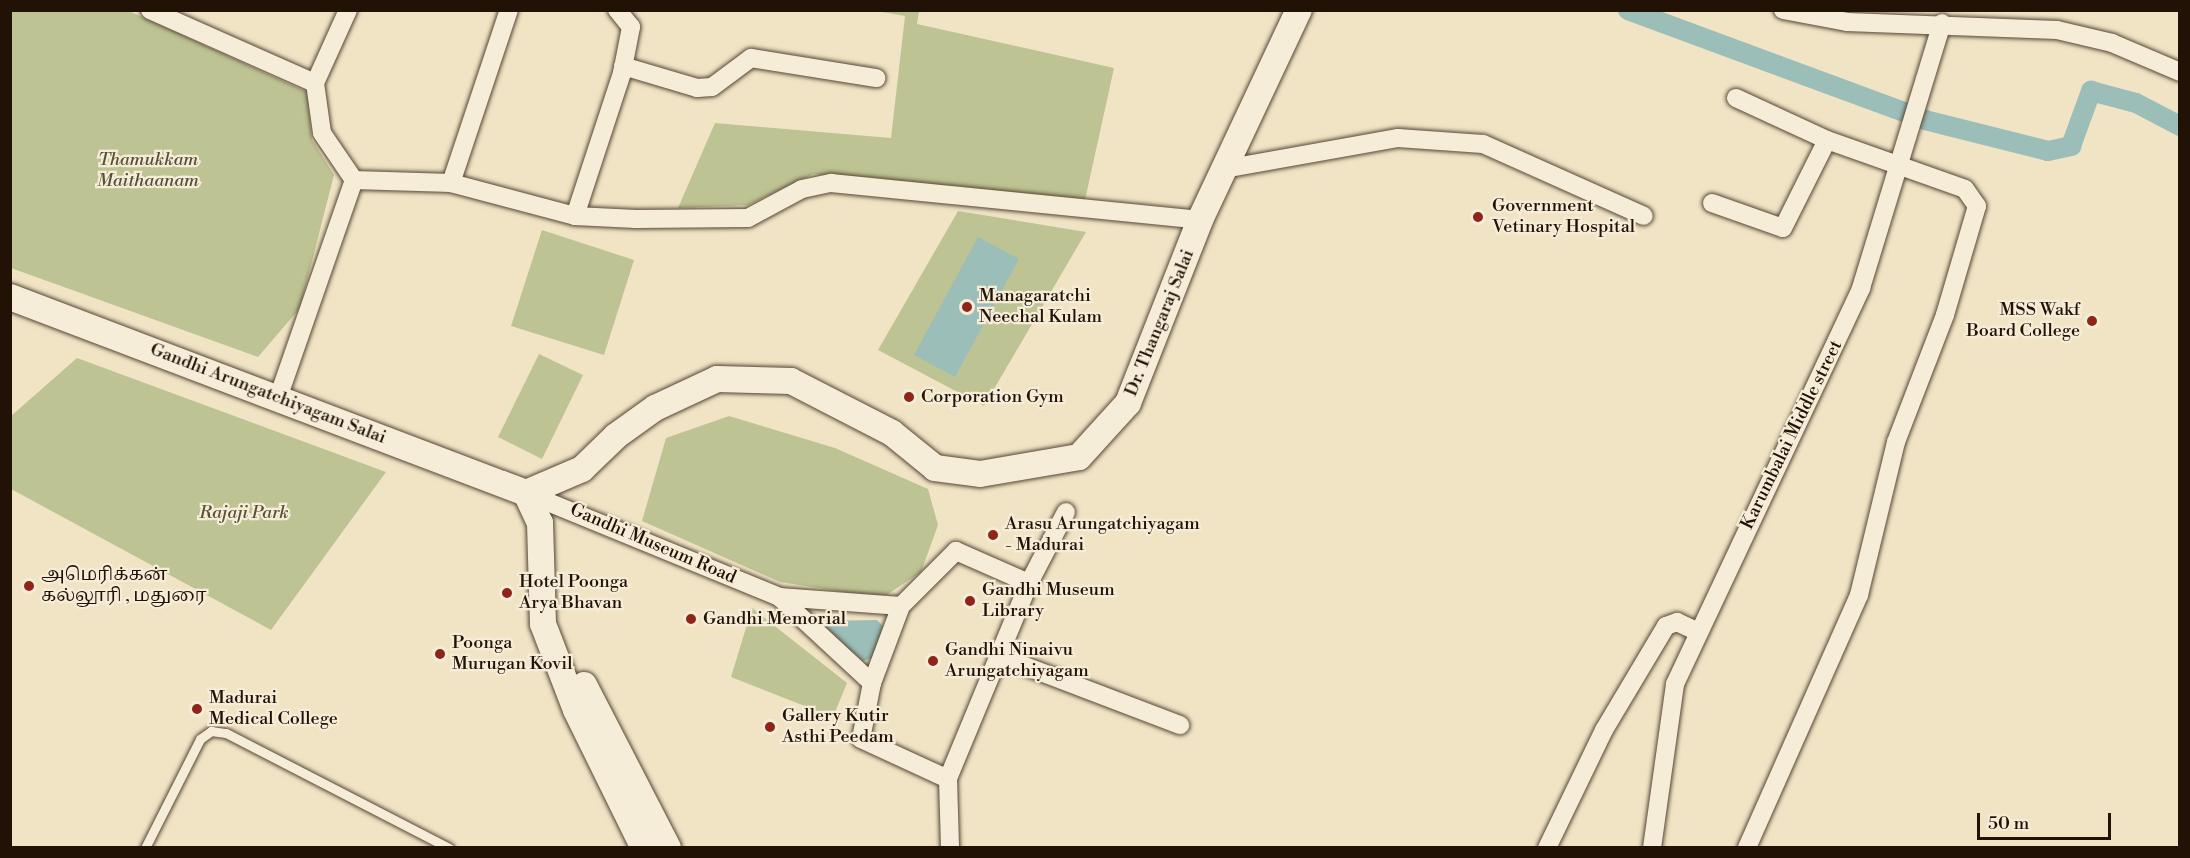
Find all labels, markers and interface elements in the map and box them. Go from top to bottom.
park label: Thamukkam Maithaanam [97,150,199,192]
place label: Government Vetinary Hospital [1492,196,1635,238]
marker: Government Vetinary Hospital [1469,208,1487,226]
street label: Dr. Thangaraj Salai [1121,247,1199,399]
place label: Managaratchi Neechal Kulam [979,286,1102,328]
marker: Managaratchi Neechal Kulam [960,300,974,314]
place label: MSS Wakf Board College [1966,300,2080,342]
marker: MSS Wakf Board College [2085,314,2099,328]
street label: Karumbalai Middle street [1737,337,1847,533]
street label: Gandhi Arungatchiyagam Salai [147,339,389,449]
place label: Corporation Gym [921,386,1064,408]
marker: Corporation Gym [902,390,916,404]
street label: Gandhi Museum Road [567,499,739,589]
park label: Rajaji Park [199,502,289,524]
place label: Arasu Arungatchiyagam - Madurai [1005,514,1200,556]
marker: Arasu Arungatchiyagam - Madurai [986,528,1000,542]
place label: அமெரிக்கன் கல்லூரி , மதுரை [41,565,207,608]
place label: Hotel Poonga Arya Bhavan [519,572,628,614]
marker: அமெரிக்கன் கல்லூரி , மதுரை [22,579,36,593]
place label: Gandhi Museum Library [982,580,1115,622]
marker: Hotel Poonga Arya Bhavan [500,586,514,600]
marker: Gandhi Museum Library [963,594,977,608]
place label: Gandhi Memorial [703,608,846,630]
marker: Gandhi Memorial [684,612,698,626]
place label: Poonga Murugan Kovil [452,633,573,676]
place label: Gandhi Ninaivu Arungatchiyagam [945,640,1089,682]
marker: Poonga Murugan Kovil [433,647,447,661]
marker: Gandhi Ninaivu Arungatchiyagam [926,654,940,668]
place label: Madurai Medical College [209,688,338,730]
marker: Madurai Medical College [190,702,204,716]
place label: Gallery Kutir Asthi Peedam [782,706,894,748]
marker: Gallery Kutir Asthi Peedam [763,720,777,734]
scale bar [1980,801,2114,839]
text: 50 m [1988,812,2029,835]

